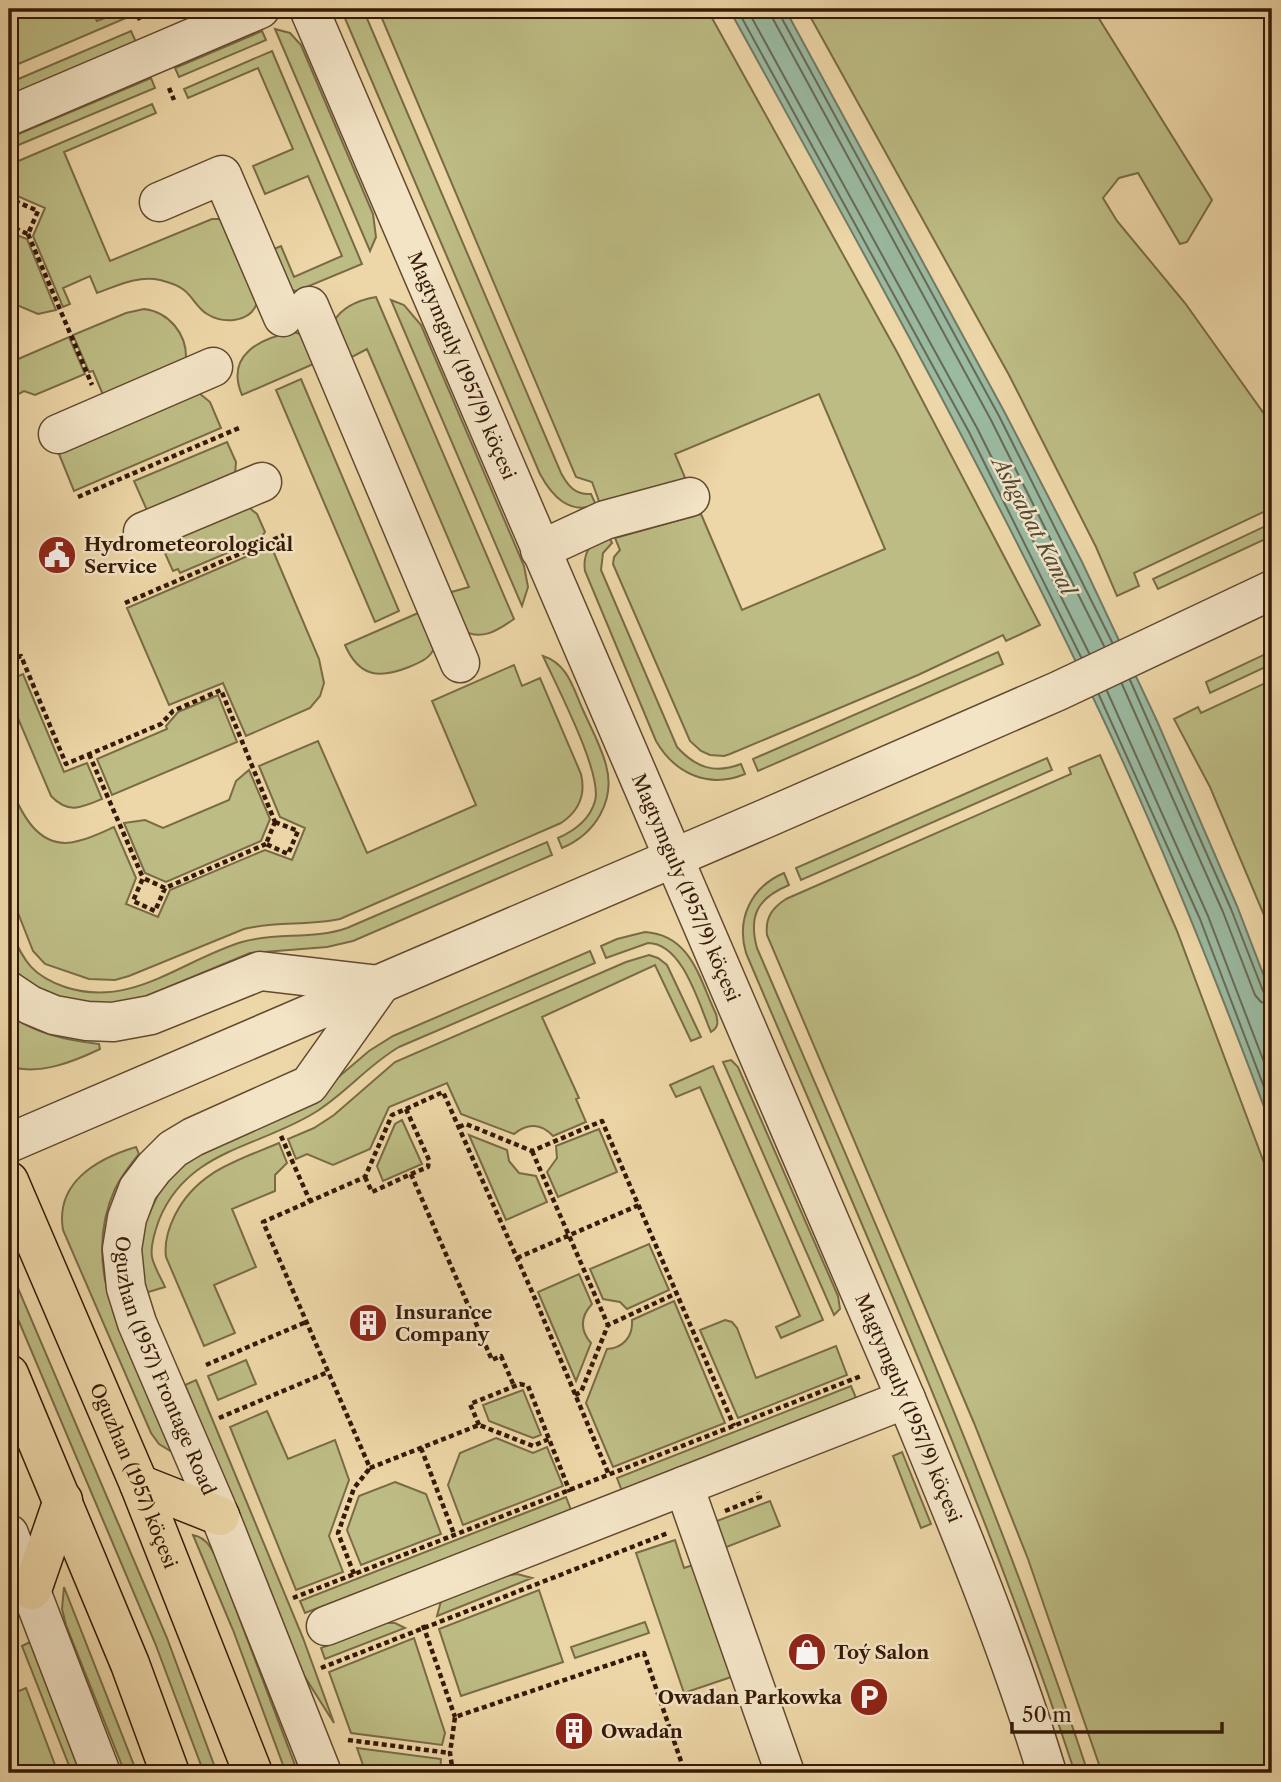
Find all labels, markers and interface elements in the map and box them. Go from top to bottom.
street label: Magtymguly (1957/9) köçesi [403,248,521,483]
water label: Ashgabat Kanal [986,450,1082,601]
place label: Hydrometeorological Service [84,533,294,578]
public building icon: Hydrometeorological Service [36,534,78,576]
street label: Magtymguly (1957/9) köçesi [627,770,745,1005]
street label: Oguzhan (1957) Frontage Road [110,1234,221,1499]
street label: Magtymguly (1957/9) köçesi [851,1290,967,1526]
place label: Insurance Company [395,1301,492,1346]
building icon: Insurance Company [347,1302,389,1344]
street label: Oguzhan (1957) köçesi [85,1379,183,1572]
shop icon: Toý Salon [786,1631,828,1673]
place label: Toý Salon [834,1641,929,1664]
parking icon: Owadan Parkowka [848,1676,890,1718]
place label: Owadan Parkowka [658,1686,843,1709]
scale bar [1012,1691,1222,1735]
text: 50 m [1022,1702,1072,1727]
building icon: Owadan [553,1710,595,1752]
place label: Owadan [601,1720,683,1743]

